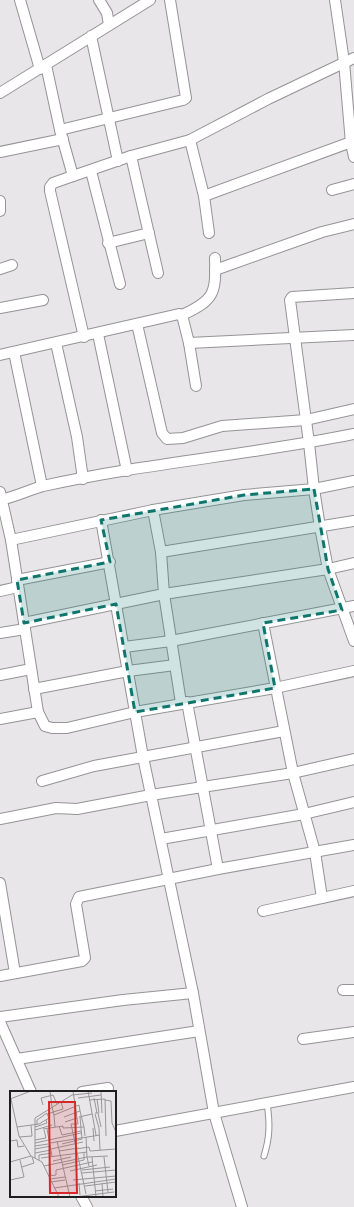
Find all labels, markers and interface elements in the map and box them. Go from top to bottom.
inset map [10,1091,116,1197]

